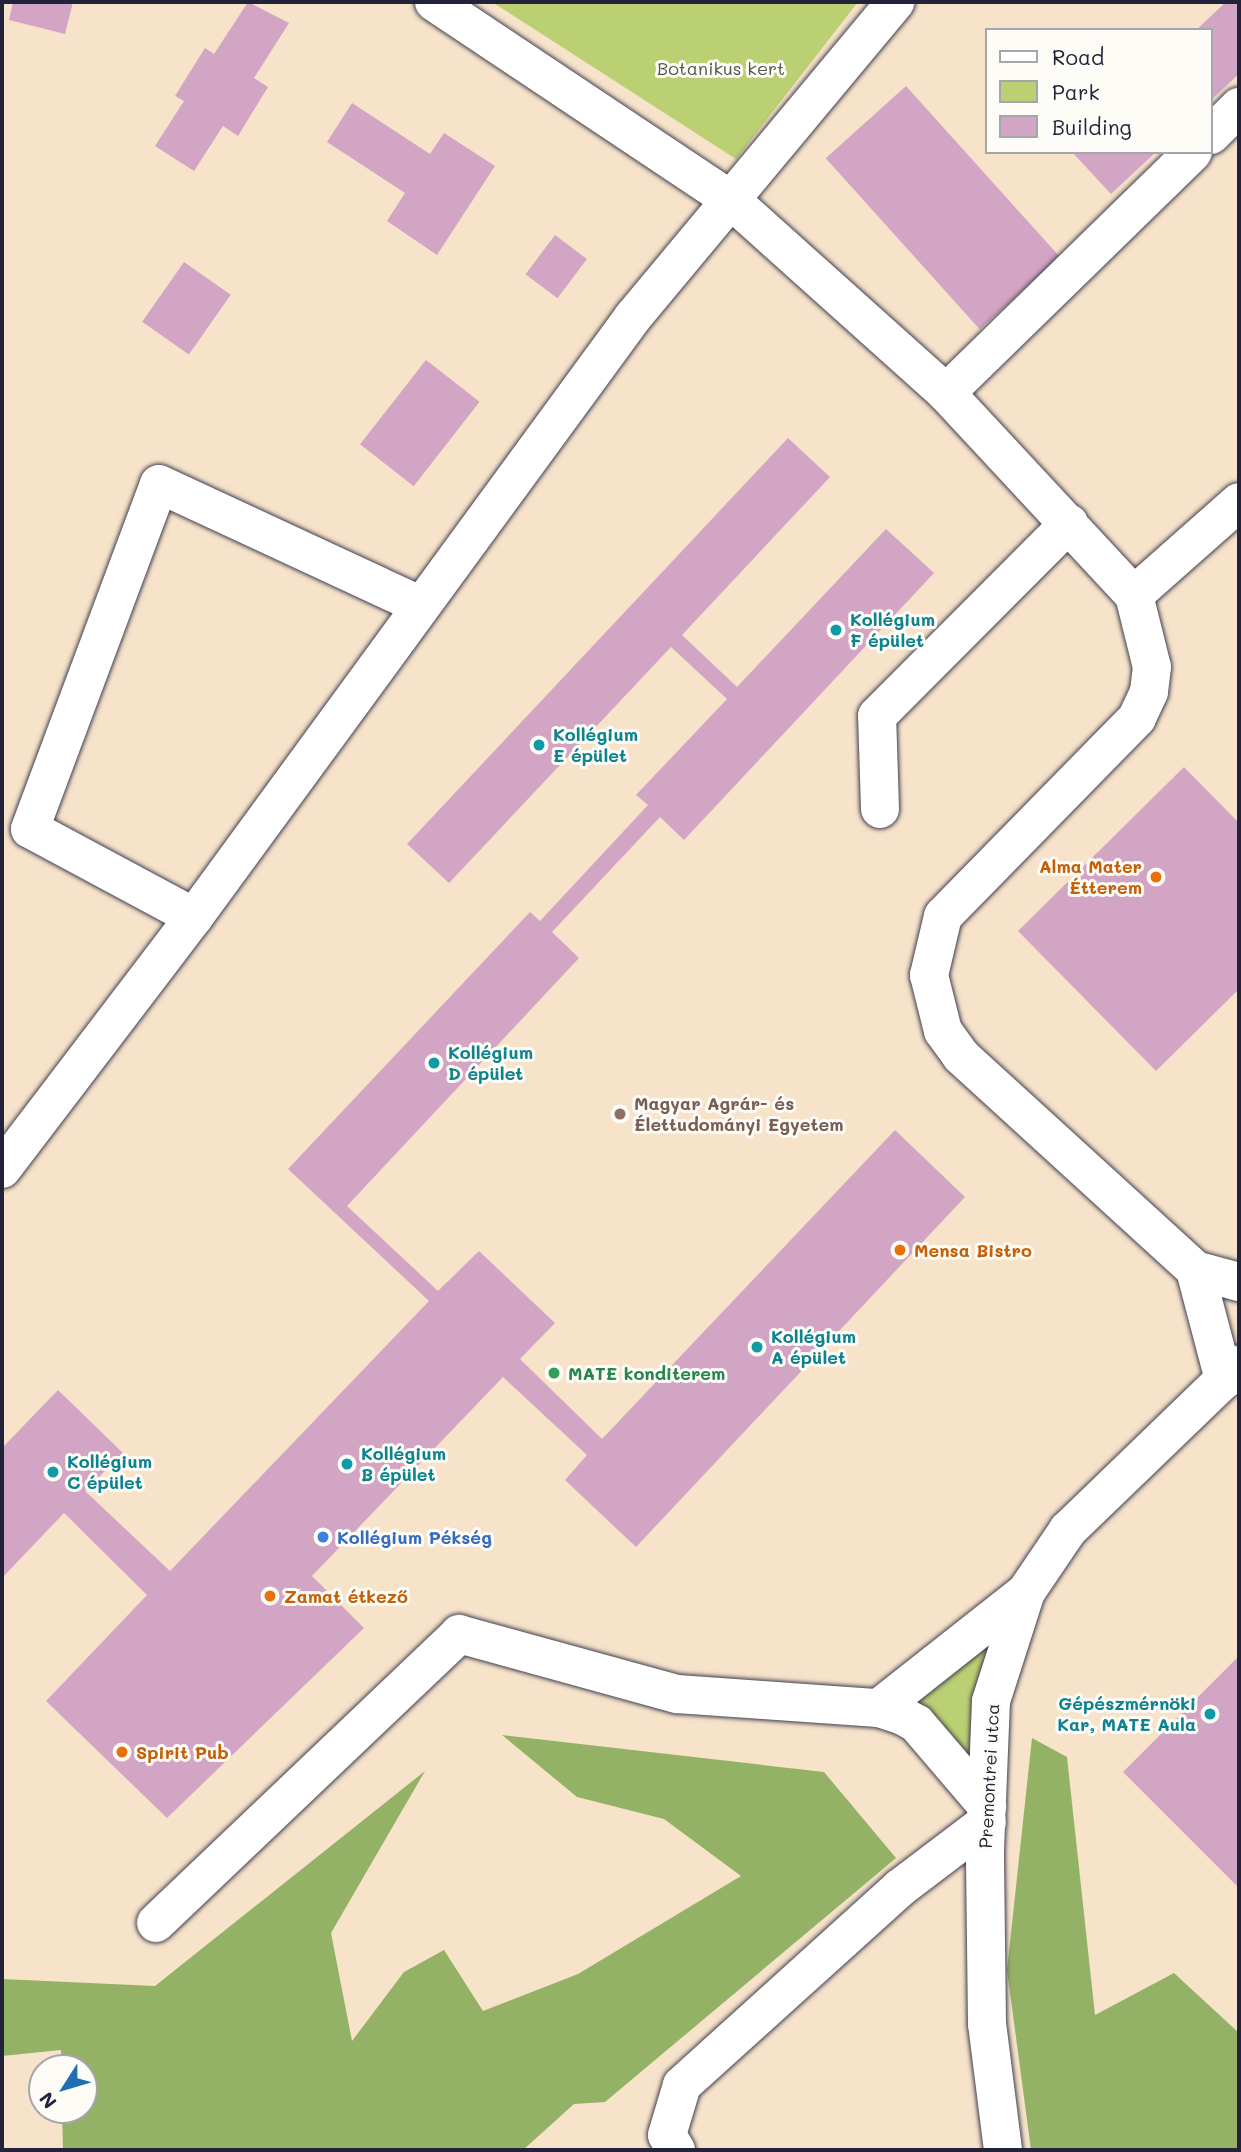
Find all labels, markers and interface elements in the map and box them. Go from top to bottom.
legend [986,28,1213,154]
text: Road [1052,43,1104,70]
park label: Botanikus kert [657,57,785,79]
text: Park [1052,78,1100,105]
text: Building [1052,113,1132,140]
place label: Kollégium F épület [850,609,935,652]
marker: Kollégium F épület [828,622,844,638]
place label: Kollégium E épület [553,724,638,766]
marker: Kollégium E épület [531,737,547,753]
place label: Alma Mater Étterem [1039,856,1142,898]
marker: Alma Mater Étterem [1148,869,1164,885]
place label: Kollégium D épület [448,1042,533,1084]
marker: Kollégium D épület [426,1055,442,1071]
place label: Magyar Agrár- és Élettudományi Egyetem [634,1093,843,1136]
marker: Magyar Agrár- és Élettudományi Egyetem [612,1106,628,1122]
place label: Mensa Bistro [914,1239,1032,1261]
marker: Mensa Bistro [892,1242,908,1258]
place label: Kollégium A épület [771,1326,856,1368]
marker: Kollégium A épület [749,1339,765,1355]
place label: MATE konditerem [568,1362,725,1384]
marker: MATE konditerem [546,1365,562,1381]
place label: Kollégium B épület [361,1443,446,1486]
place label: Kollégium C épület [67,1451,152,1494]
marker: Kollégium B épület [339,1456,355,1472]
marker: Kollégium C épület [45,1464,61,1480]
place label: Kollégium Pékség [337,1526,492,1548]
marker: Kollégium Pékség [315,1529,331,1545]
place label: Zamat étkező [284,1585,408,1607]
marker: Zamat étkező [262,1588,278,1604]
place label: Gépészmérnöki Kar, MATE Aula [1057,1693,1196,1736]
street label: Premontrei utca [974,1703,1004,1849]
marker: Gépészmérnöki Kar, MATE Aula [1202,1706,1218,1722]
place label: Spirit Pub [136,1741,229,1763]
marker: Spirit Pub [114,1744,130,1760]
north arrow [28,2054,98,2124]
text: N [33,2087,62,2114]

